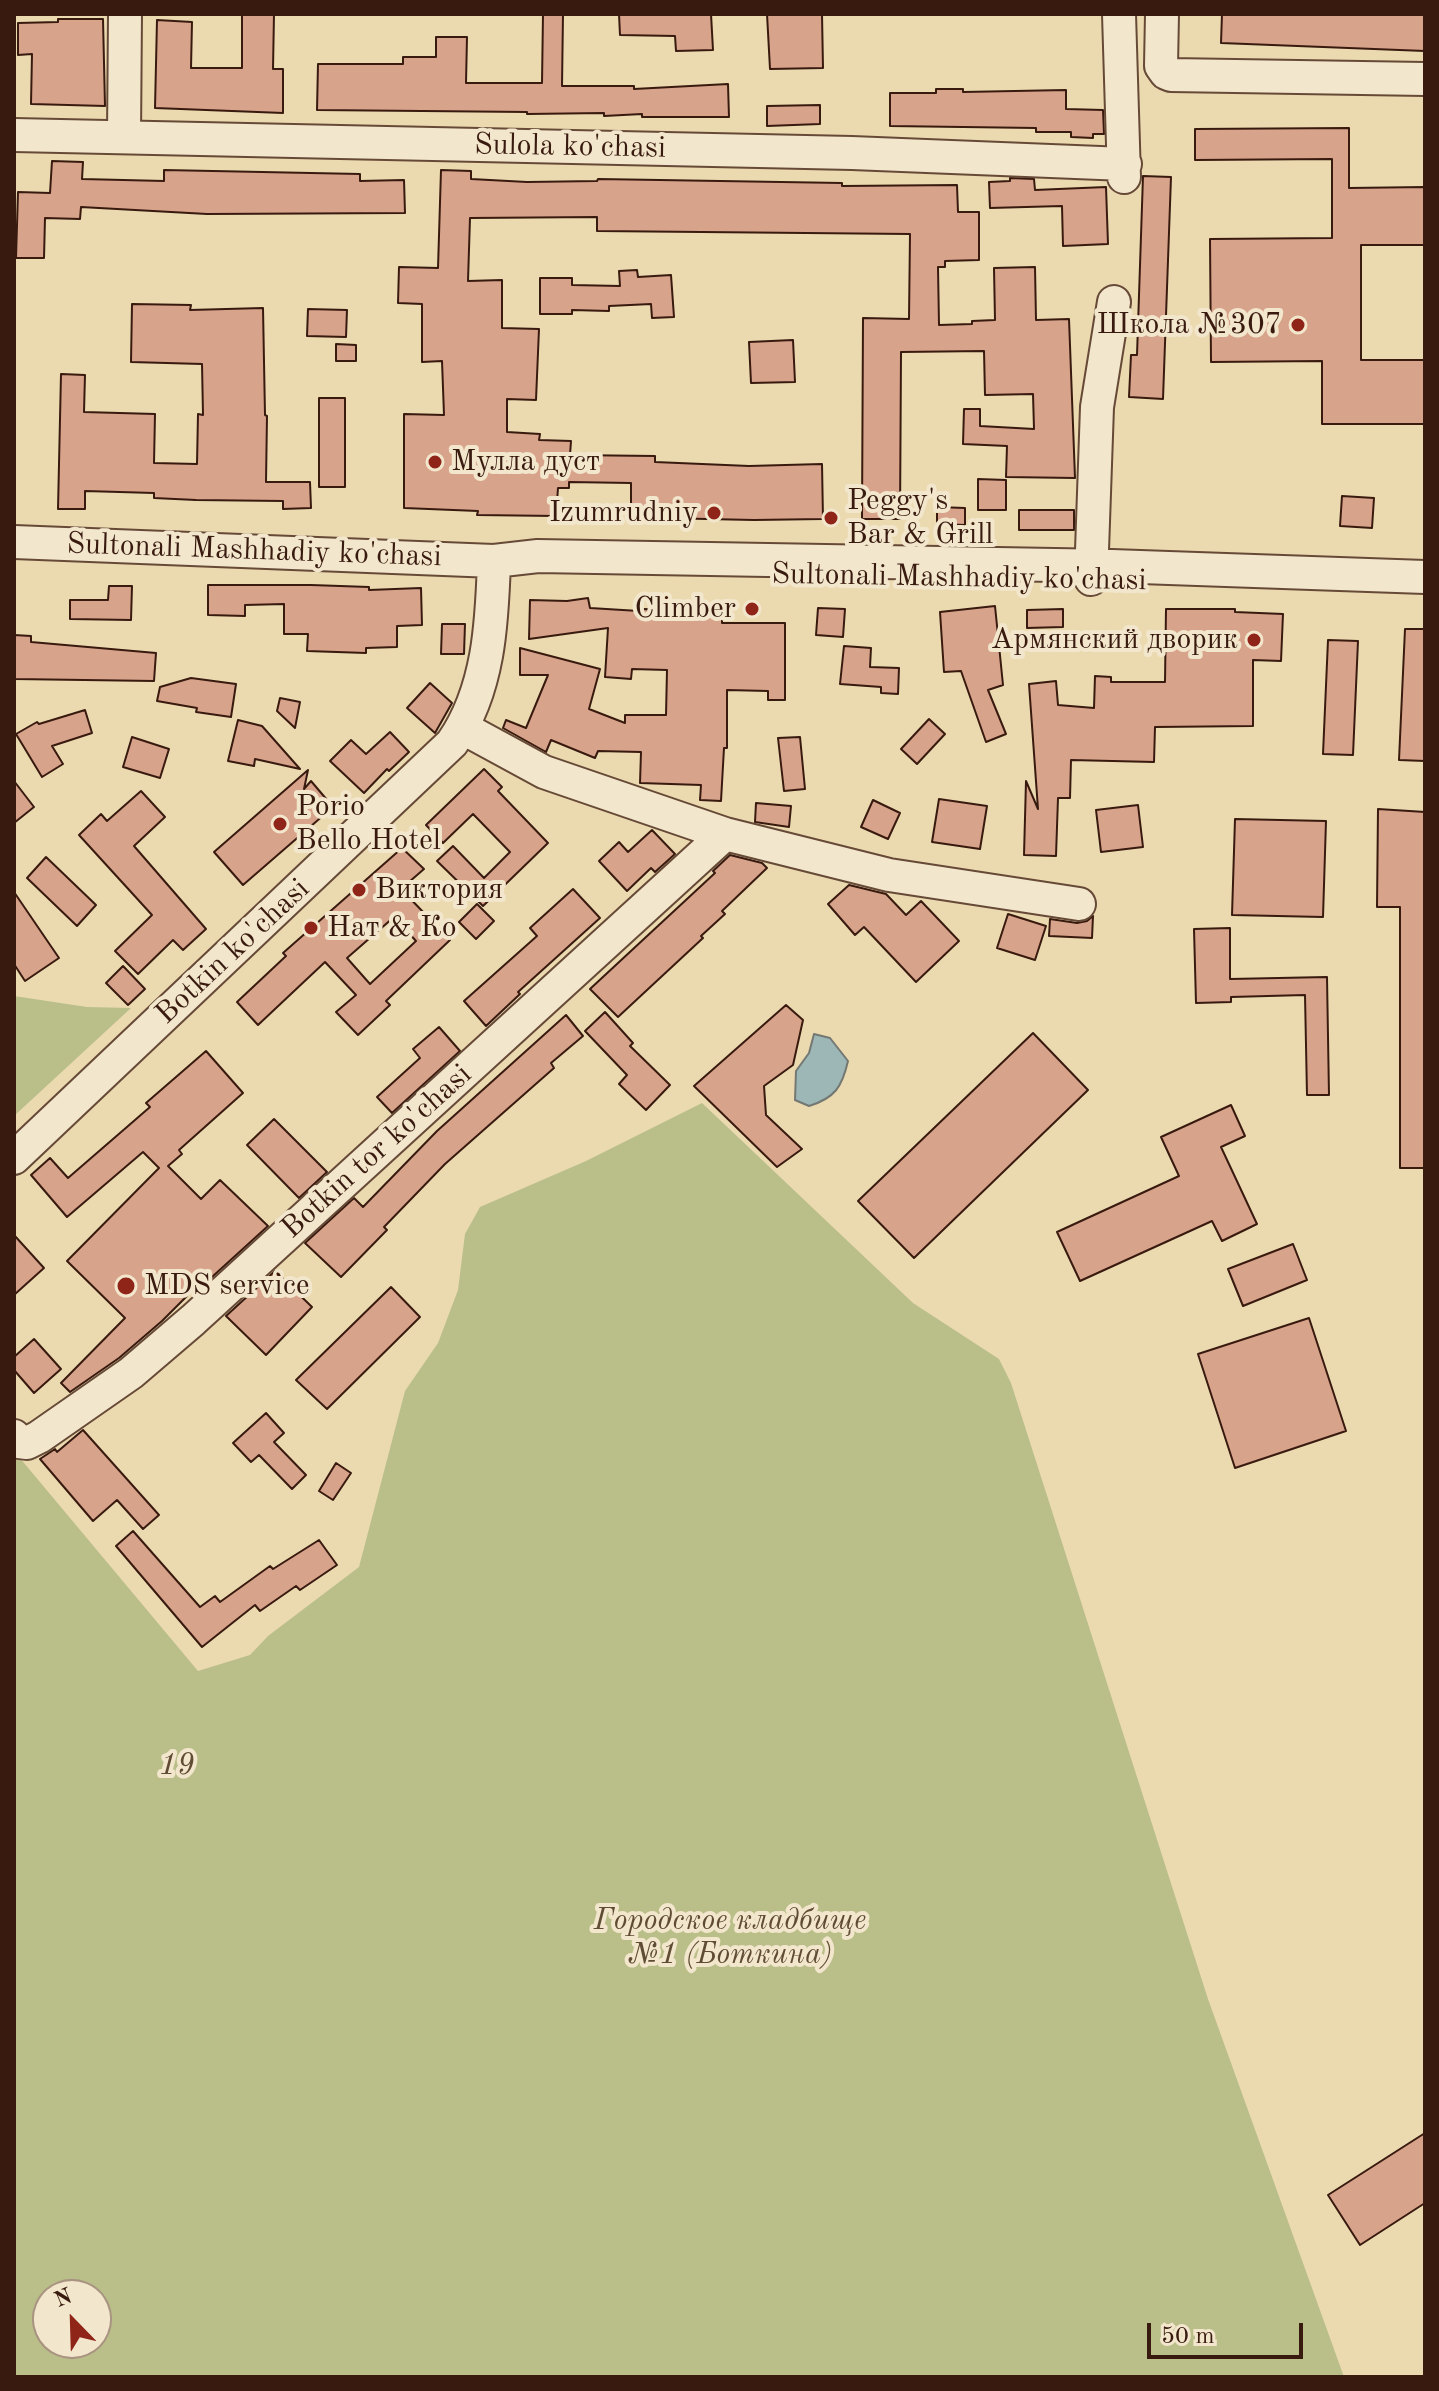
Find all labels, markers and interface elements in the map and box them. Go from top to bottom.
street label: Sulola ko'chasi [474,127,666,167]
place label: Школа №307 [1096,307,1282,343]
marker: Школа №307 [1289,316,1307,334]
place label: Мулла дуст [451,444,600,480]
marker: Мулла дуст [426,453,444,471]
place label: Peggy's Bar & Grill [847,483,993,554]
place label: Izumrudniy [549,495,698,531]
marker: Izumrudniy [705,504,723,522]
marker: Peggy's Bar & Grill [822,509,840,527]
street label: Sultonali Mashhadiy ko'chasi [66,526,442,576]
street label: Sultonali Mashhadiy ko'chasi [771,557,1147,599]
place label: Climber [634,591,736,627]
marker: Climber [743,600,761,618]
place label: Армянский дворик [991,622,1238,658]
marker: Армянский дворик [1245,631,1263,649]
place label: Porio Bello Hotel [296,789,441,860]
marker: Porio Bello Hotel [271,815,289,833]
street label: Botkin ko'chasi [149,872,317,1032]
place label: Виктория [375,872,503,908]
marker: Виктория [350,881,368,899]
place label: Нат & Ко [327,910,457,946]
marker: Нат & Ко [302,919,320,937]
street label: Botkin tor ko'chasi [274,1057,480,1247]
place label: MDS service [144,1268,310,1304]
marker: MDS service [115,1275,137,1297]
park label: 19 [160,1748,194,1784]
park label: Городское кладбище №1 (Боткина) [594,1903,866,1974]
north arrow [32,2279,112,2359]
text: N [51,2285,75,2312]
scale bar [1151,2307,1307,2357]
text: 50 m [1161,2325,1215,2349]

